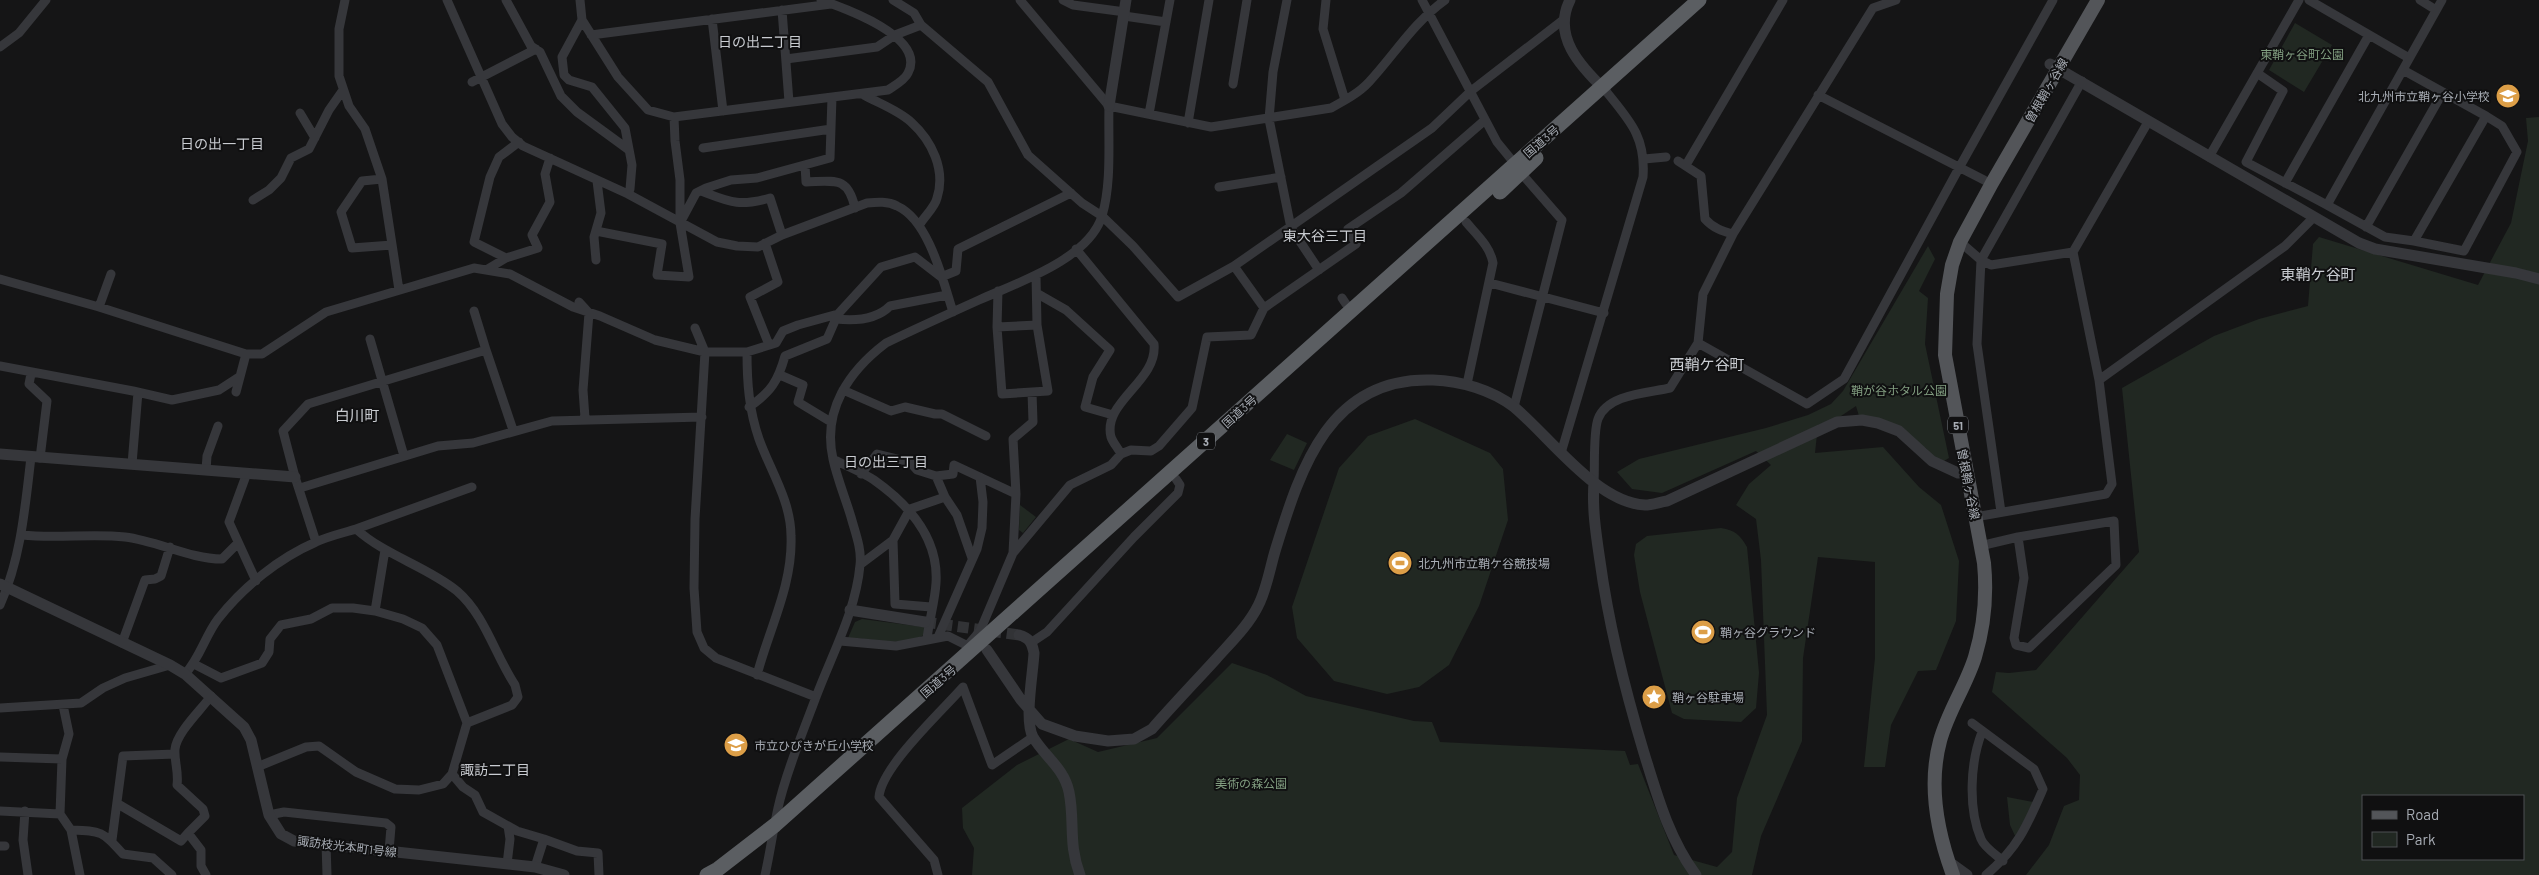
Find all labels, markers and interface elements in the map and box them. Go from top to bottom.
district label: 日の出二丁目 [718,33,802,50]
park label: 東鞘ヶ谷町公園 [2260,47,2344,61]
street label: 曽根鞘ヶ谷線 [2022,55,2070,125]
school or university icon: 北九州市立鞘ヶ谷小学校 [2495,83,2521,109]
place label: 北九州市立鞘ヶ谷小学校 [2358,89,2490,103]
street label: 国道3号 [1520,122,1562,160]
district label: 日の出一丁目 [180,135,264,152]
district label: 東大谷三丁目 [1283,227,1367,244]
district label: 東鞘ケ谷町 [2280,265,2356,283]
district label: 西鞘ケ谷町 [1669,355,1745,373]
park label: 鞘が谷ホタル公園 [1851,383,1947,397]
street label: 国道3号 [1219,392,1259,430]
district label: 白川町 [334,406,380,424]
road number: 51 [1948,416,1968,434]
road number: 3 [1197,432,1215,450]
street label: 曽根鞘ヶ谷線 [1955,447,1983,521]
district label: 日の出三丁目 [844,453,928,470]
sports icon: 北九州市立鞘ケ谷競技場 [1387,550,1413,576]
place label: 北九州市立鞘ケ谷競技場 [1418,556,1550,570]
sports icon: 鞘ヶ谷グラウンド [1690,619,1716,645]
place label: 鞘ヶ谷グラウンド [1720,625,1816,639]
street label: 国道3号 [917,662,959,700]
place icon: 鞘ヶ谷駐車場 [1641,684,1667,710]
place label: 鞘ヶ谷駐車場 [1672,690,1744,704]
school or university icon: 市立ひびきが丘小学校 [723,732,749,758]
place label: 市立ひびきが丘小学校 [754,738,874,752]
district label: 諏訪二丁目 [460,761,530,778]
park label: 美術の森公園 [1215,776,1287,790]
legend [2362,795,2524,860]
text: Road [2406,805,2439,823]
text: Park [2406,830,2436,848]
street label: 諏訪枝光本町1号線 [296,833,398,859]

